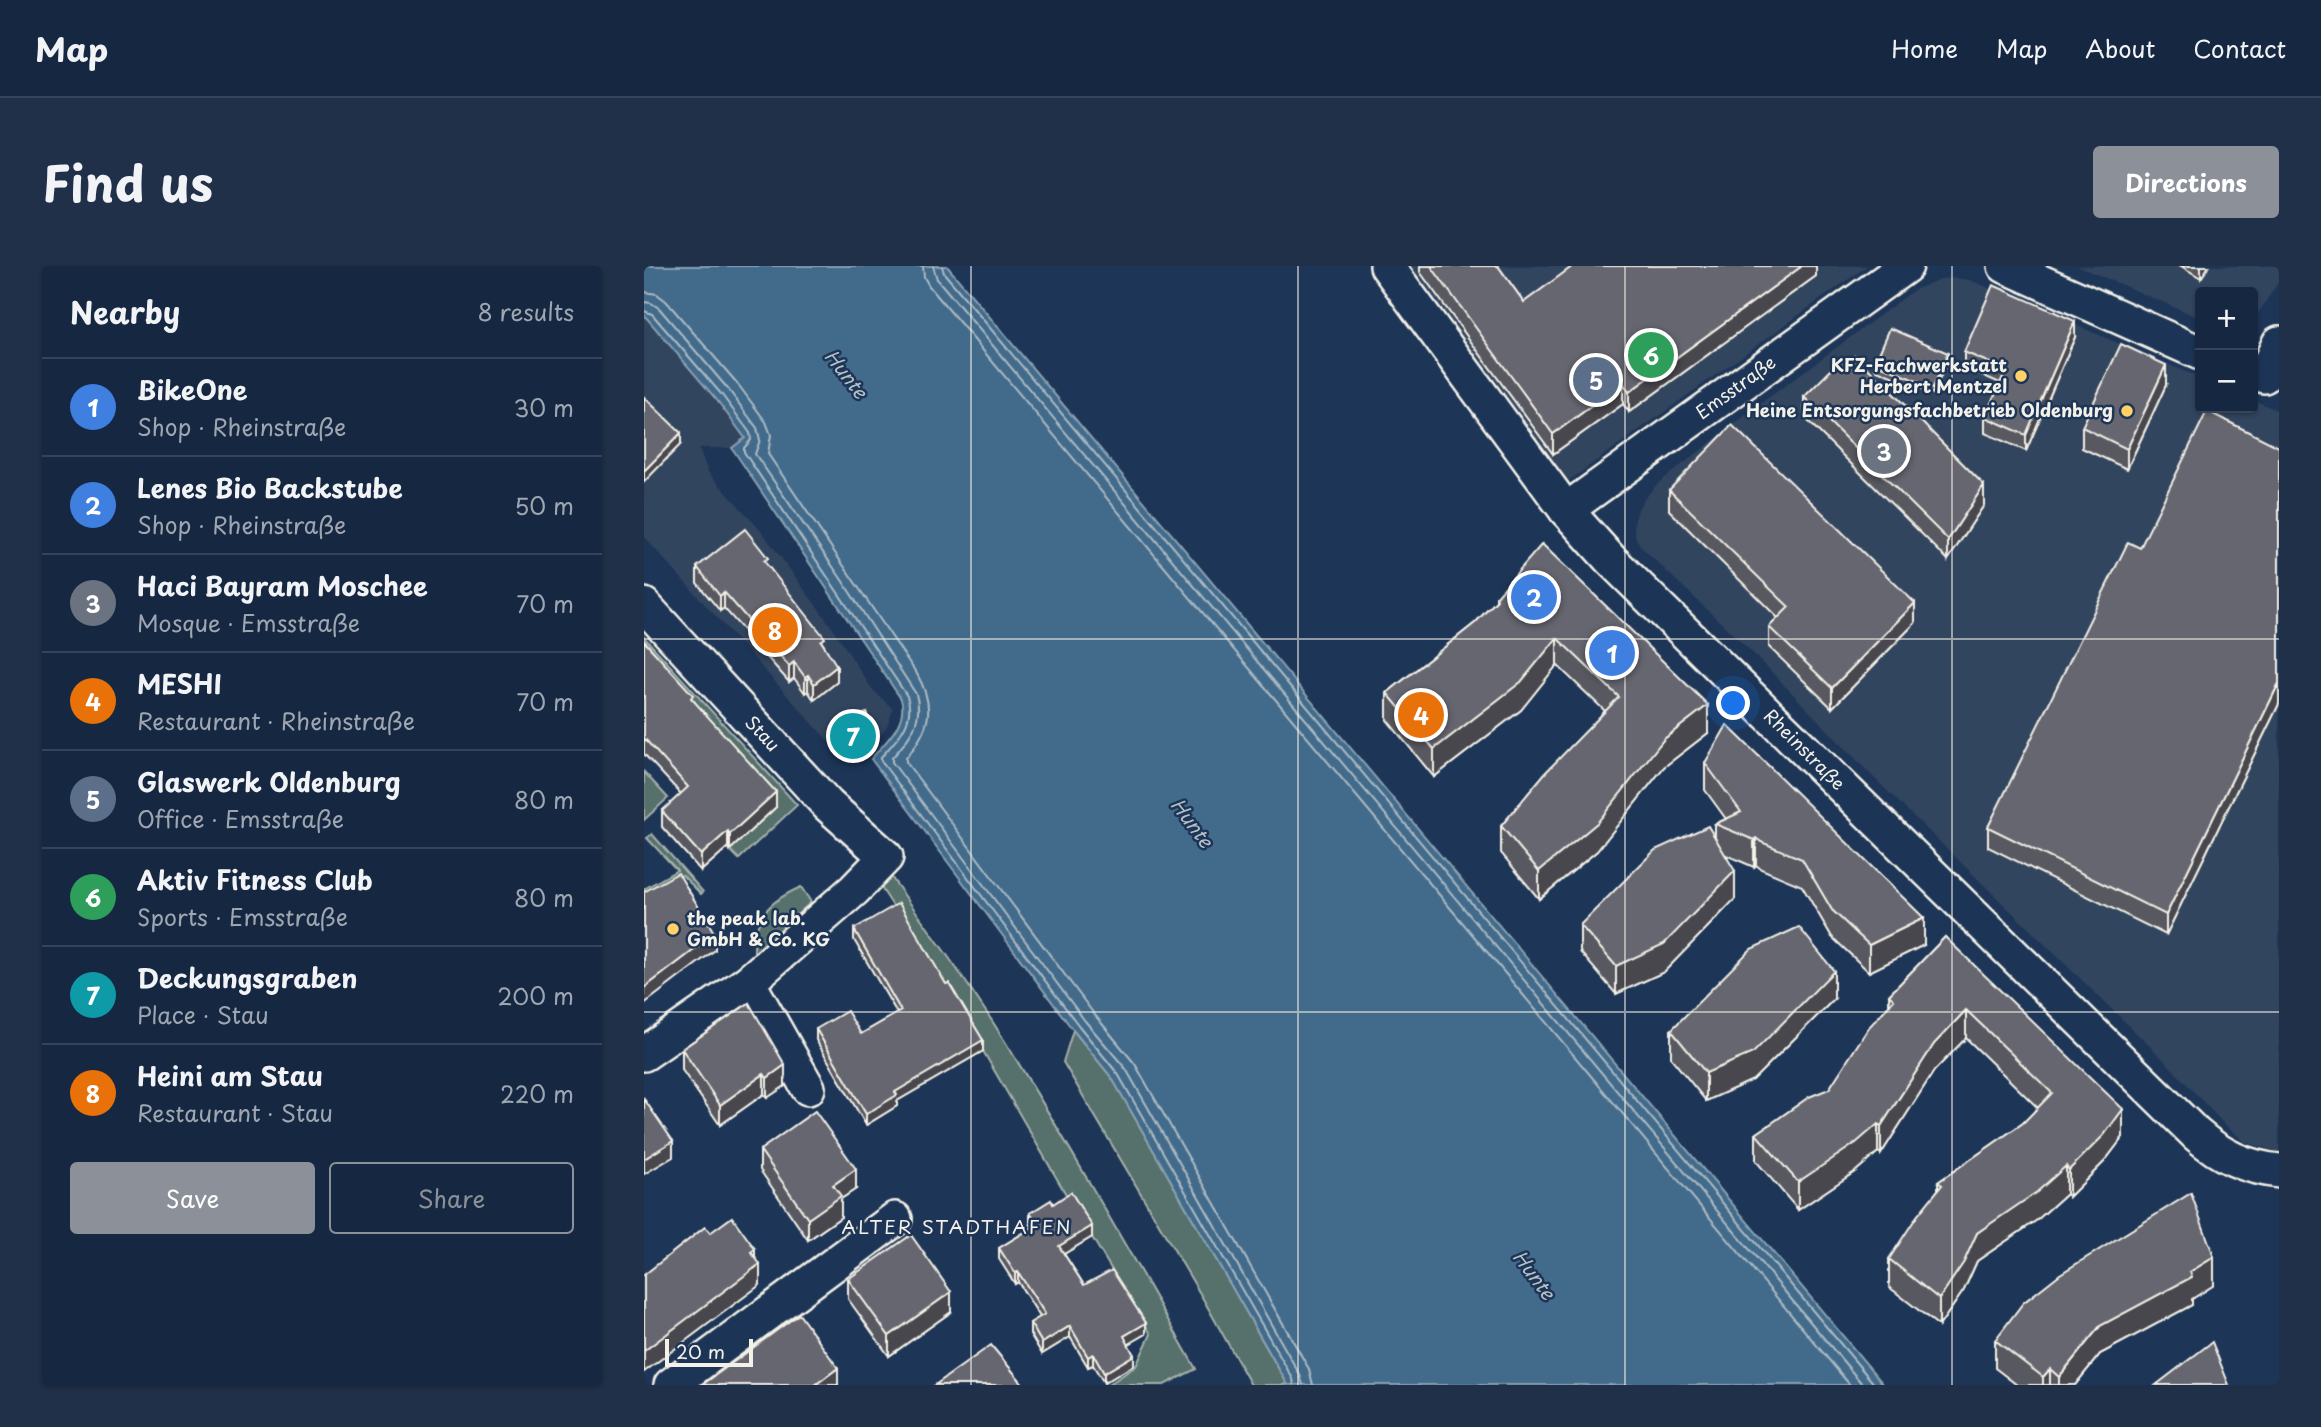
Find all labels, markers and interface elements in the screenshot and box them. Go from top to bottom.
text: Map [35,23,108,73]
text: Home [1891,30,1958,66]
text: Map [1996,30,2047,66]
text: About [2085,30,2155,66]
text: Contact [2193,30,2286,66]
text: Find us [42,145,213,219]
button: Directions [2093,146,2279,218]
map controls [2195,287,2258,413]
button: + [2195,287,2258,350]
text: Nearby [70,289,180,334]
text: 8 results [478,294,574,329]
pin: 6 [1628,329,1674,381]
water label: Hunte [819,343,875,404]
street label: Emsstraße [1689,348,1781,425]
button: − [2195,350,2258,413]
place label: KFZ-Fachwerkstatt Herbert Mentzel [1831,351,2007,399]
pin: 5 [1573,354,1619,406]
marker: KFZ-Fachwerkstatt Herbert Mentzel [2013,368,2029,384]
text: BikeOne [137,370,247,409]
text: 1 [88,390,99,425]
text: 30 m [513,390,574,425]
place label: Heine Entsorgungsfachbetrieb Oldenburg [1746,396,2113,423]
marker: Heine Entsorgungsfachbetrieb Oldenburg [2119,403,2135,419]
text: Shop · Rheinstraße [137,409,346,444]
pin: 3 [1861,425,1907,477]
text: Lenes Bio Backstube [137,468,403,507]
text: 2 [85,488,101,523]
text: 50 m [514,488,574,523]
text: Shop · Rheinstraße [137,507,346,542]
text: Haci Bayram Moschee [137,566,428,605]
pin: 2 [1511,571,1557,623]
text: 3 [85,586,101,621]
text: 70 m [516,586,574,621]
pin: 8 [752,604,798,656]
text: Mosque · Emsstraße [137,605,360,640]
pin: 1 [1589,627,1635,679]
text: MESHI [137,664,222,703]
text: 4 [85,684,101,719]
text: 70 m [516,684,574,719]
your location [1716,686,1750,720]
pin: 4 [1398,689,1444,741]
street label: Rheinstraße [1758,702,1852,796]
text: Restaurant · Rheinstraße [137,703,415,738]
street label: Stau [739,709,787,757]
pin: 7 [830,710,876,762]
text: Glaswerk Oldenburg [137,762,401,801]
text: 5 [86,782,100,817]
text: 80 m [514,782,574,817]
water label: Hunte [1165,792,1221,853]
text: Office · Emsstraße [137,801,344,836]
text: Aktiv Fitness Club [137,860,373,899]
text: 6 [85,880,101,915]
text: 80 m [514,880,574,915]
text: Sports · Emsstraße [137,899,348,934]
place label: the peak lab. GmbH & Co. KG [687,904,830,952]
marker: the peak lab. GmbH & Co. KG [665,921,681,937]
text: Deckungsgraben [137,958,357,997]
text: 7 [86,978,100,1013]
text: 200 m [497,978,574,1013]
text: Place · Stau [137,997,269,1032]
text: Heini am Stau [137,1056,323,1095]
text: 8 [86,1076,100,1111]
text: 220 m [500,1076,574,1111]
text: Restaurant · Stau [137,1095,333,1130]
button: Save [70,1162,315,1234]
button: Share [329,1162,574,1234]
district label: ALTER STADTHAFEN [841,1212,1073,1240]
water label: Hunte [1507,1244,1563,1305]
scale bar [665,1336,752,1368]
text: 20 m [676,1337,725,1365]

